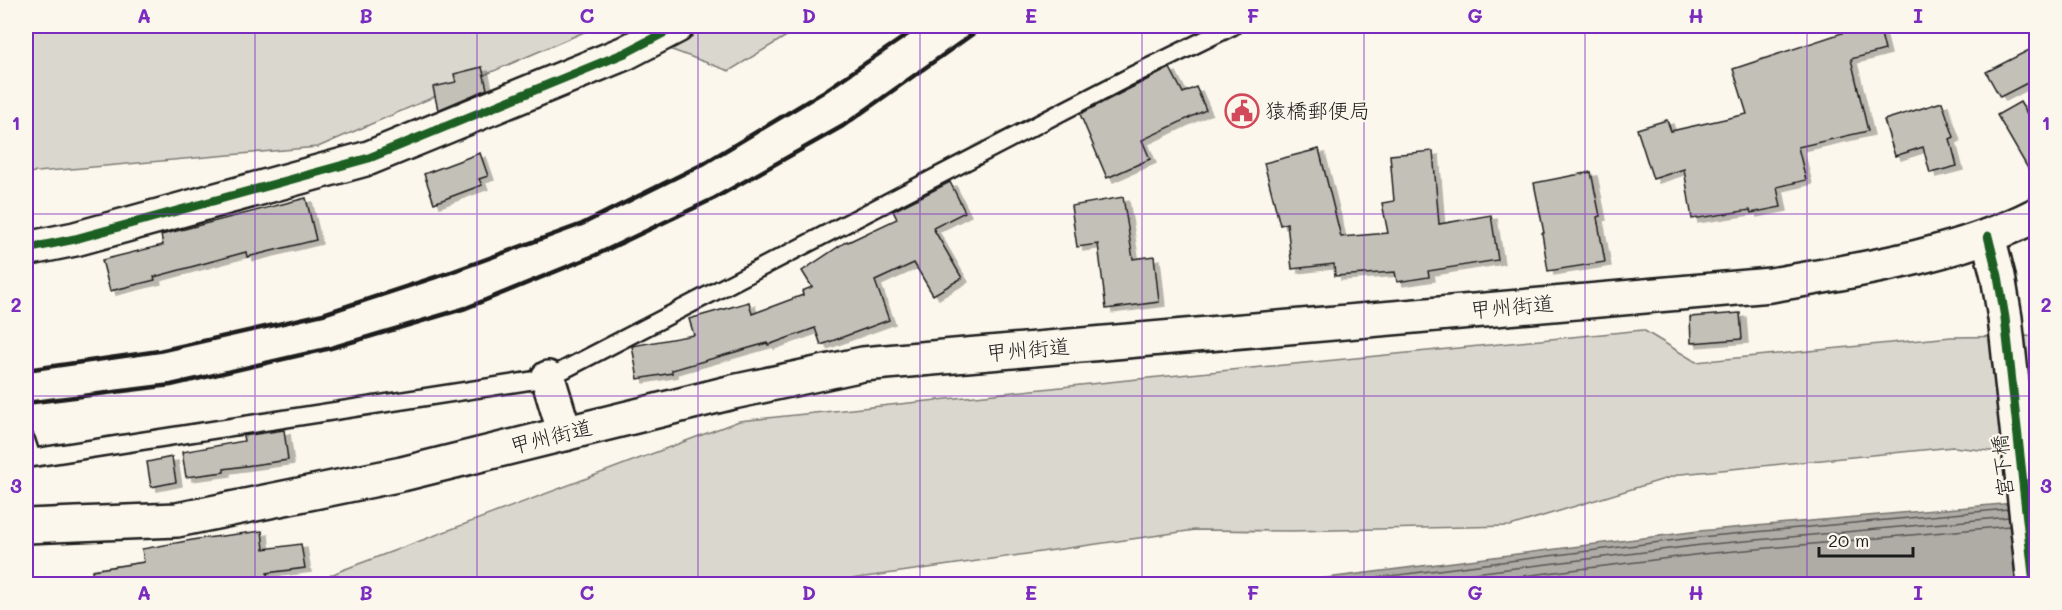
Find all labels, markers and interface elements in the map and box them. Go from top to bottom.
text: A [137,2,151,28]
text: B [359,2,373,28]
text: C [580,2,595,28]
text: D [802,2,816,28]
text: E [1025,2,1037,28]
text: F [1247,2,1260,28]
text: G [1467,2,1483,28]
text: H [1688,2,1704,28]
text: I [1913,2,1923,28]
public building icon: 猿橋郵便局 [1224,93,1260,129]
place label: 猿橋郵便局 [1265,96,1370,123]
text: 1 [12,109,20,135]
text: 1 [2042,109,2050,135]
street label: 甲州街道 [1469,288,1555,323]
text: 2 [10,291,22,317]
text: 2 [2040,291,2052,317]
street label: 甲州街道 [985,331,1071,366]
street label: 甲州街道 [507,412,595,459]
street label: 宮下橋 [1985,433,2018,499]
text: 3 [10,472,22,498]
text: 3 [2040,472,2052,498]
scale bar [1819,520,1914,558]
text: 20 m [1828,528,1869,552]
text: A [137,579,151,605]
text: B [359,579,373,605]
text: C [580,579,595,605]
text: D [802,579,816,605]
text: E [1025,579,1037,605]
text: F [1247,579,1260,605]
text: G [1467,579,1483,605]
text: H [1688,579,1704,605]
text: I [1913,579,1923,605]

